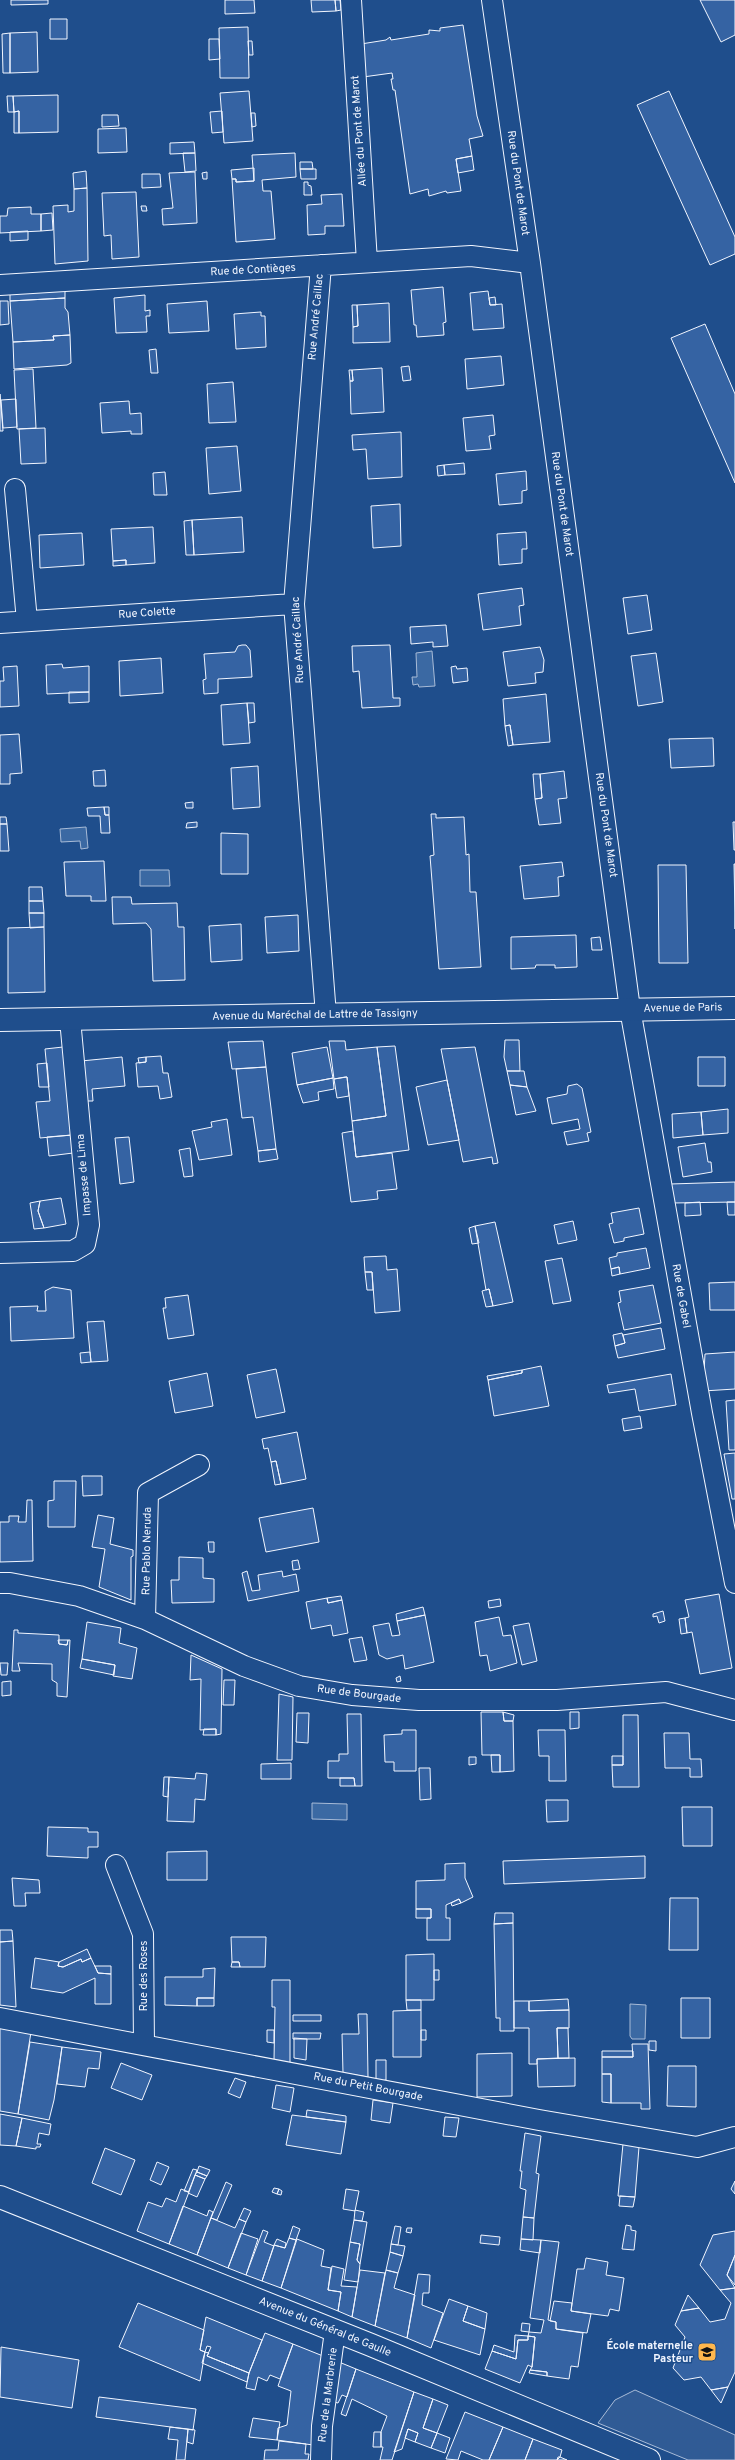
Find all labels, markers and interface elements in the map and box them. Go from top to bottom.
street label: Allée du Pont de Marot [348,75,370,187]
street label: Rue du Pont de Marot [504,130,532,236]
street label: Rue de Contièges [210,261,296,279]
street label: Rue André Caillac [305,273,327,361]
street label: Rue du Pont de Marot [548,451,576,557]
street label: Rue André Caillac [289,596,307,684]
street label: Rue Colette [118,604,176,622]
street label: Rue du Pont de Marot [592,772,620,878]
street label: Avenue de Paris [643,1000,723,1016]
street label: Avenue du Maréchal de Lattre de Tassigny [212,1006,418,1024]
street label: Impasse de Lima [73,1133,95,1217]
street label: Rue de Gabel [668,1263,694,1329]
street label: Rue Pablo Neruda [139,1507,155,1595]
street label: Rue de Bourgade [316,1682,402,1706]
street label: Rue des Roses [137,1941,151,2011]
street label: Rue du Petit Bourgade [312,2070,424,2104]
street label: Avenue du Général de Gaulle [257,2294,393,2360]
place label: École maternelle Pasteur [607,2338,693,2366]
school or university icon: École maternelle Pasteur [696,2341,718,2363]
street label: Rue de la Marbrerie [315,2347,341,2443]

